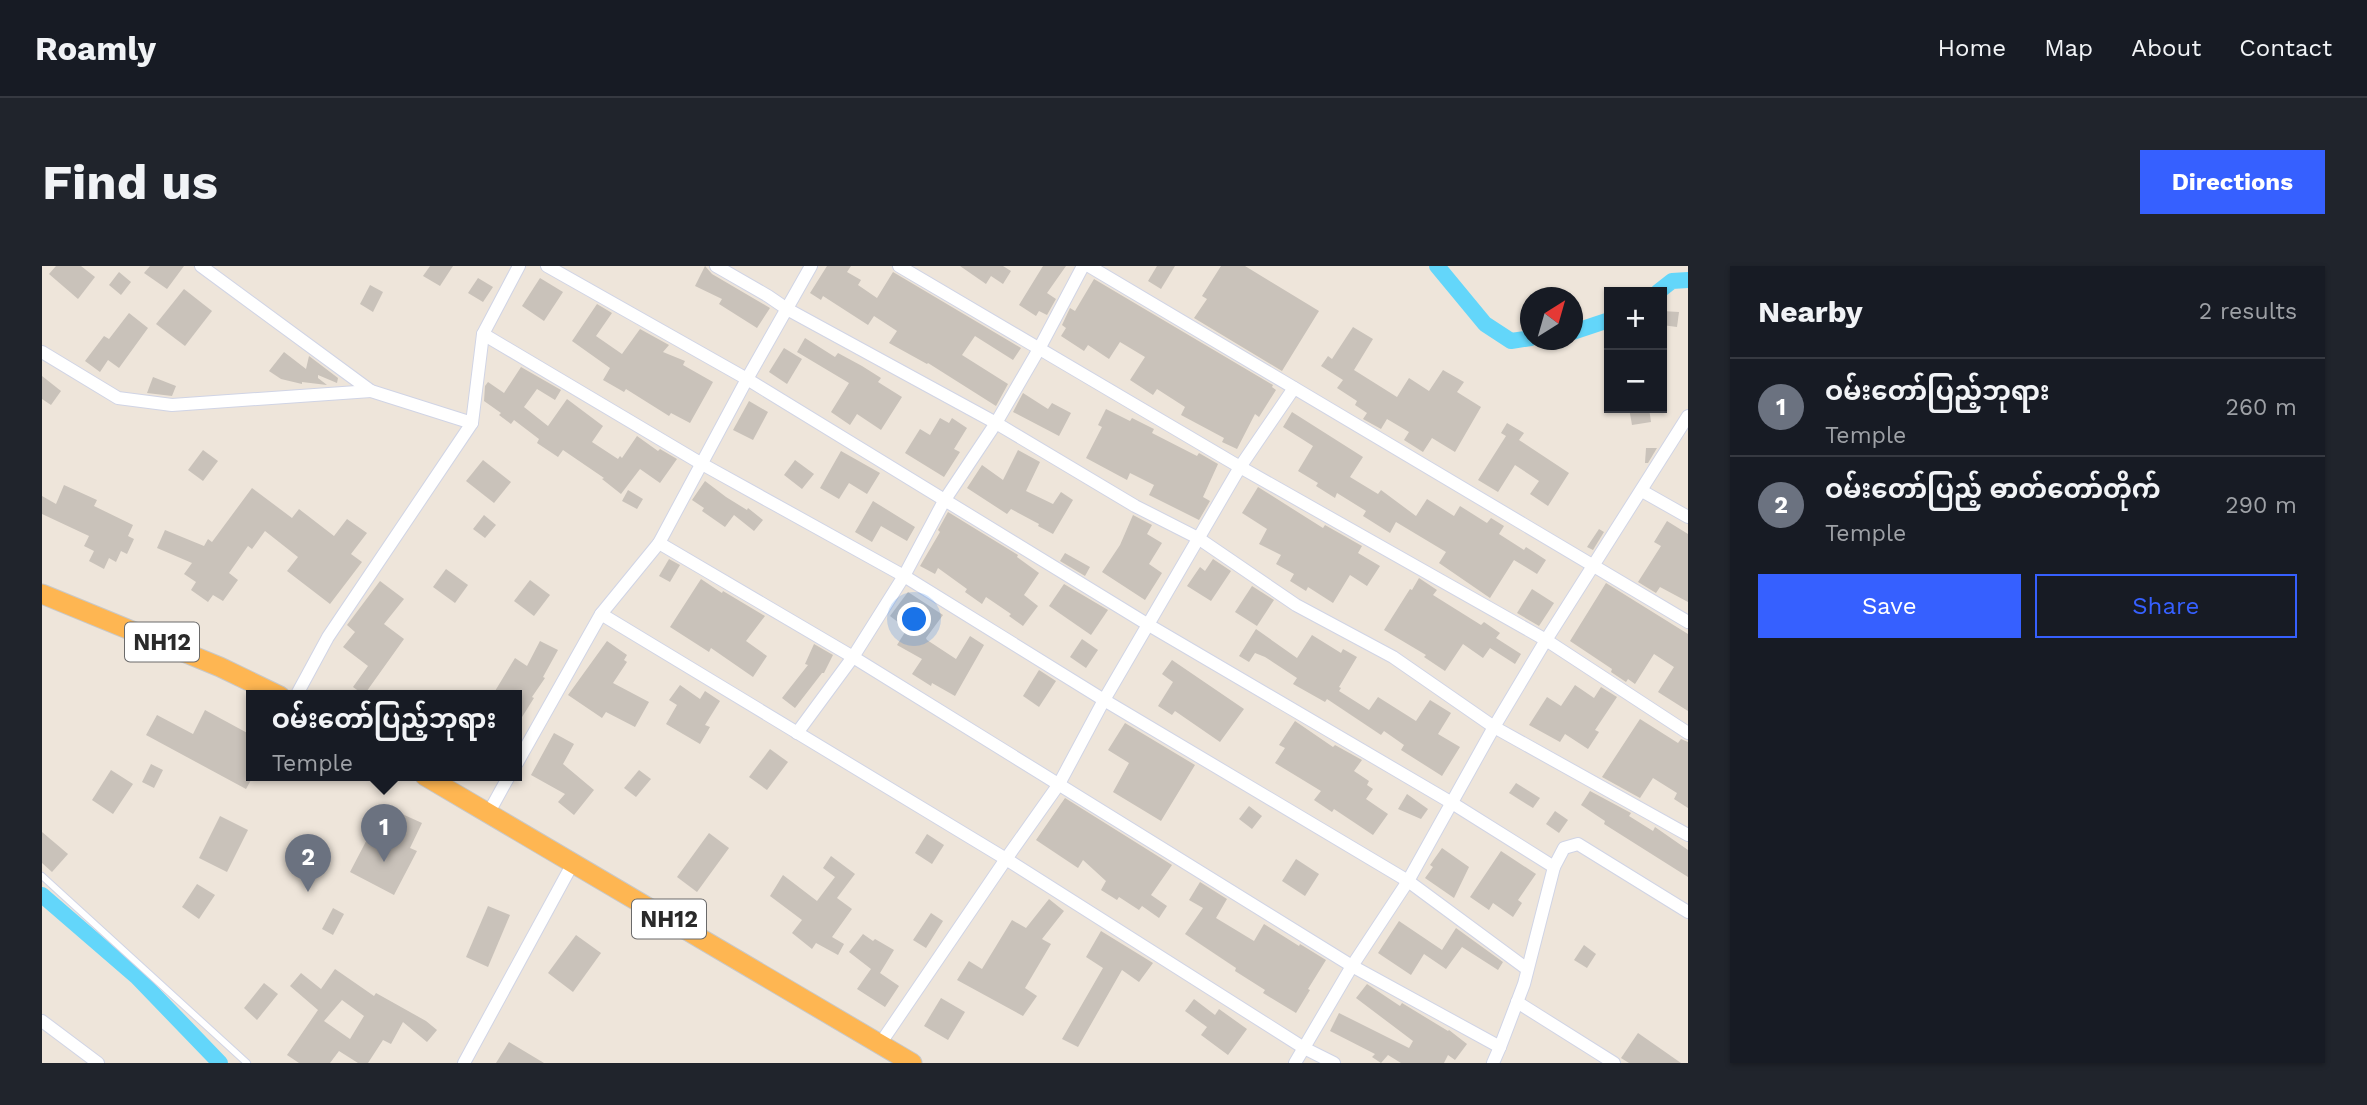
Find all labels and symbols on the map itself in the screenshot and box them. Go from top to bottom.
north arrow [1520,287,1583,350]
your location [897,602,931,636]
road number: NH12 [125,622,199,662]
pin: 1 [361,804,407,862]
pin: 2 [285,834,331,892]
road number: NH12 [632,900,706,939]

